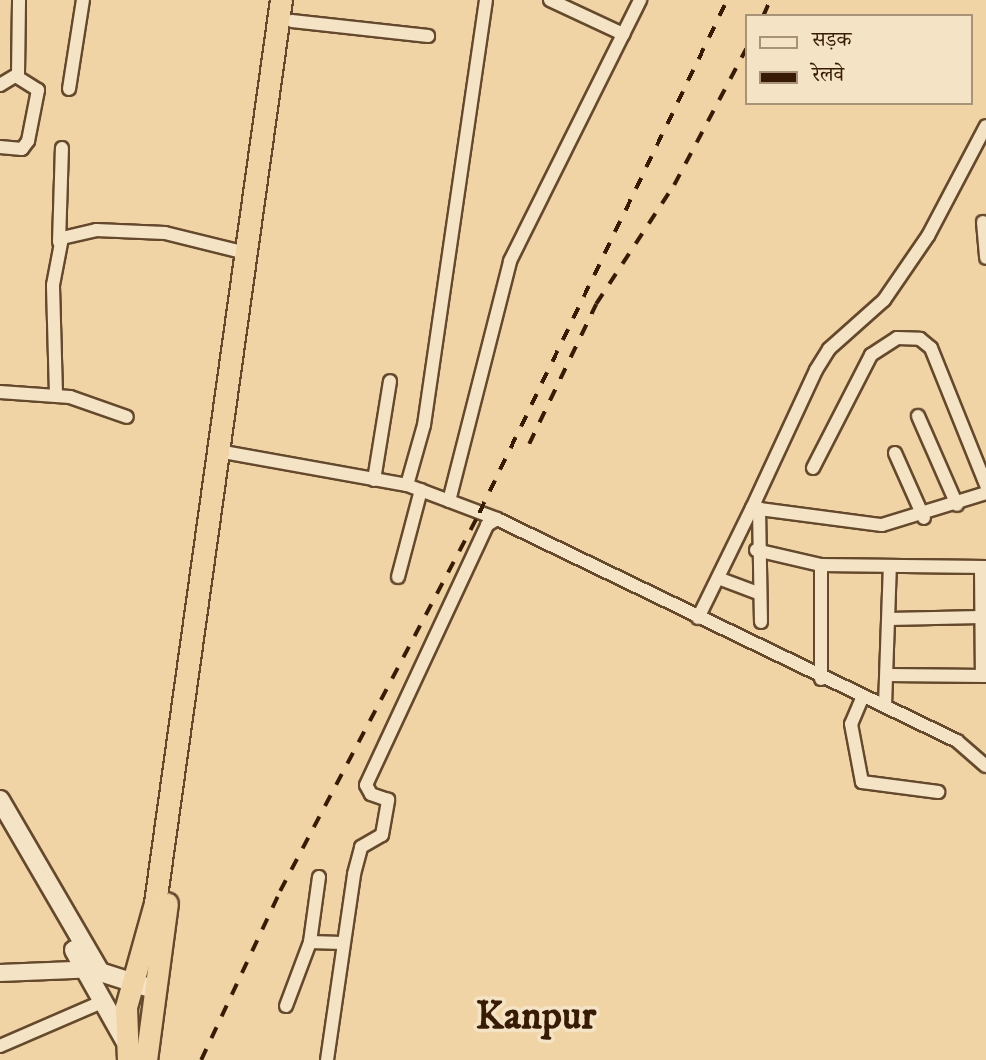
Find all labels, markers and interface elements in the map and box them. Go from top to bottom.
legend [744,14,972,105]
text: सड़क [812,27,851,53]
text: रेलवे [812,62,844,88]
district label: Kanpur [476,993,596,1041]

